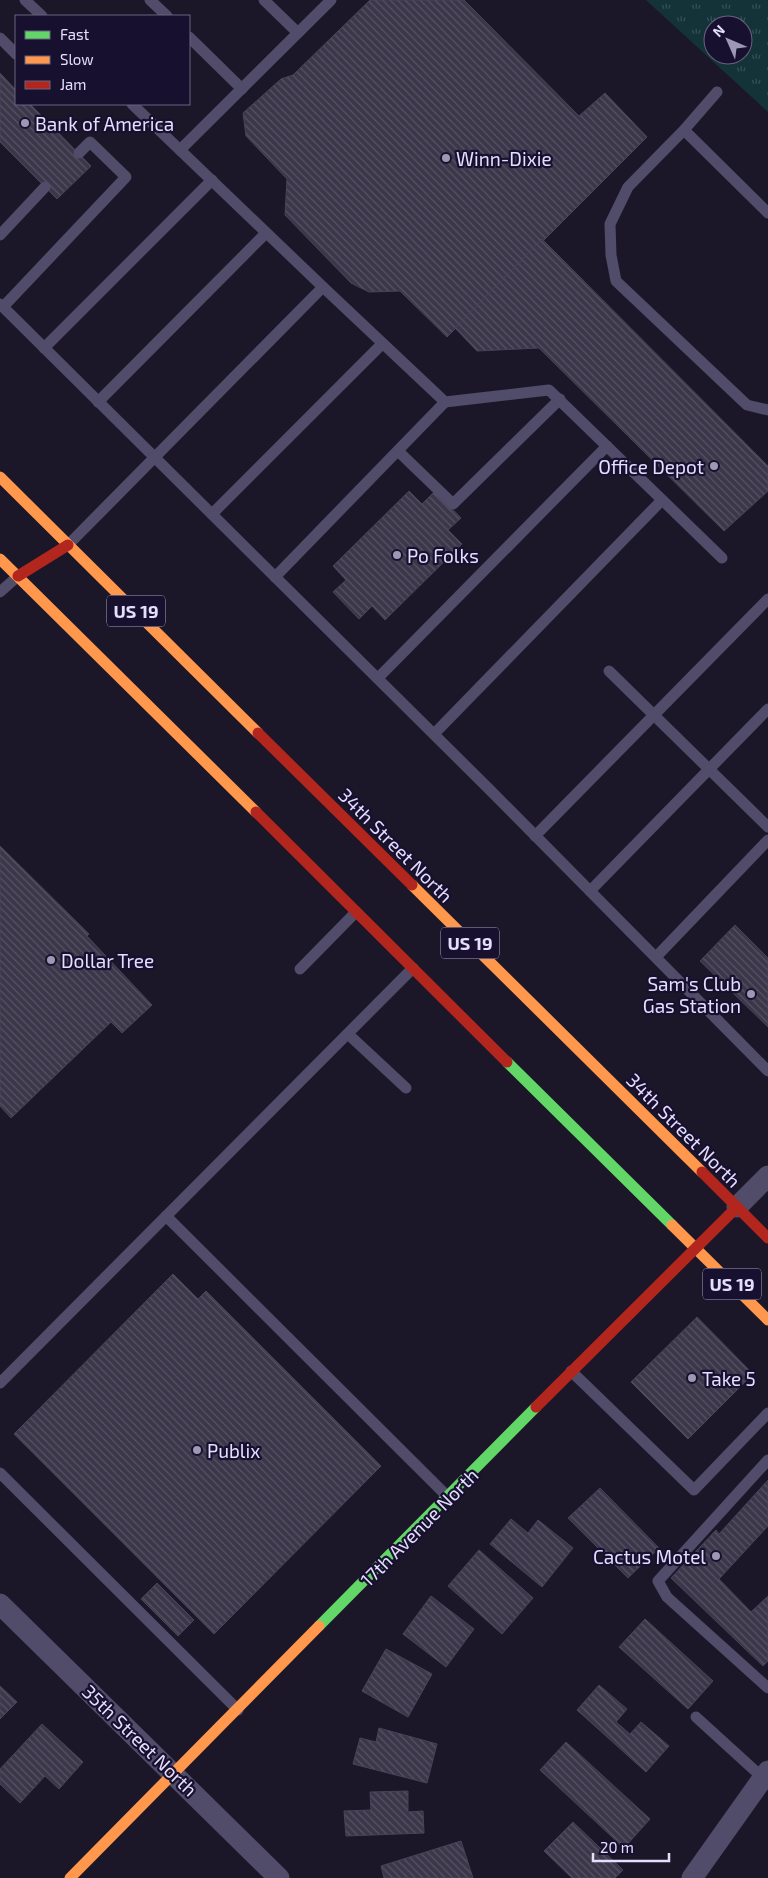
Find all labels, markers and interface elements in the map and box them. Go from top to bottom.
legend [15,15,190,105]
north arrow [703,15,753,65]
text: N [709,21,728,40]
text: Fast [60,25,90,43]
text: Slow [60,50,94,68]
text: Jam [60,75,86,93]
place label: Bank of America [35,112,174,135]
marker: Bank of America [19,117,31,129]
place label: Winn-Dixie [456,147,552,170]
marker: Winn-Dixie [440,152,452,164]
place label: Office Depot [598,455,704,478]
marker: Office Depot [708,460,720,472]
place label: Po Folks [407,544,479,567]
marker: Po Folks [391,549,403,561]
road number: US 19 [107,596,165,626]
street label: 34th Street North [334,783,458,907]
road number: US 19 [441,928,499,958]
place label: Dollar Tree [61,949,154,972]
marker: Dollar Tree [45,954,57,966]
place label: Sam's Club Gas Station [643,972,741,1017]
marker: Sam's Club Gas Station [745,988,757,1000]
street label: 34th Street North [622,1068,746,1192]
road number: US 19 [703,1268,761,1300]
place label: Take 5 [702,1367,756,1390]
marker: Take 5 [686,1372,698,1384]
place label: Publix [207,1439,260,1462]
marker: Publix [191,1444,203,1456]
street label: 17th Avenue North [355,1463,483,1591]
place label: Cactus Motel [593,1545,706,1568]
marker: Cactus Motel [710,1550,722,1562]
street label: 35th Street North [78,1679,202,1801]
scale bar [593,1830,669,1862]
text: 20 m [600,1838,634,1856]

